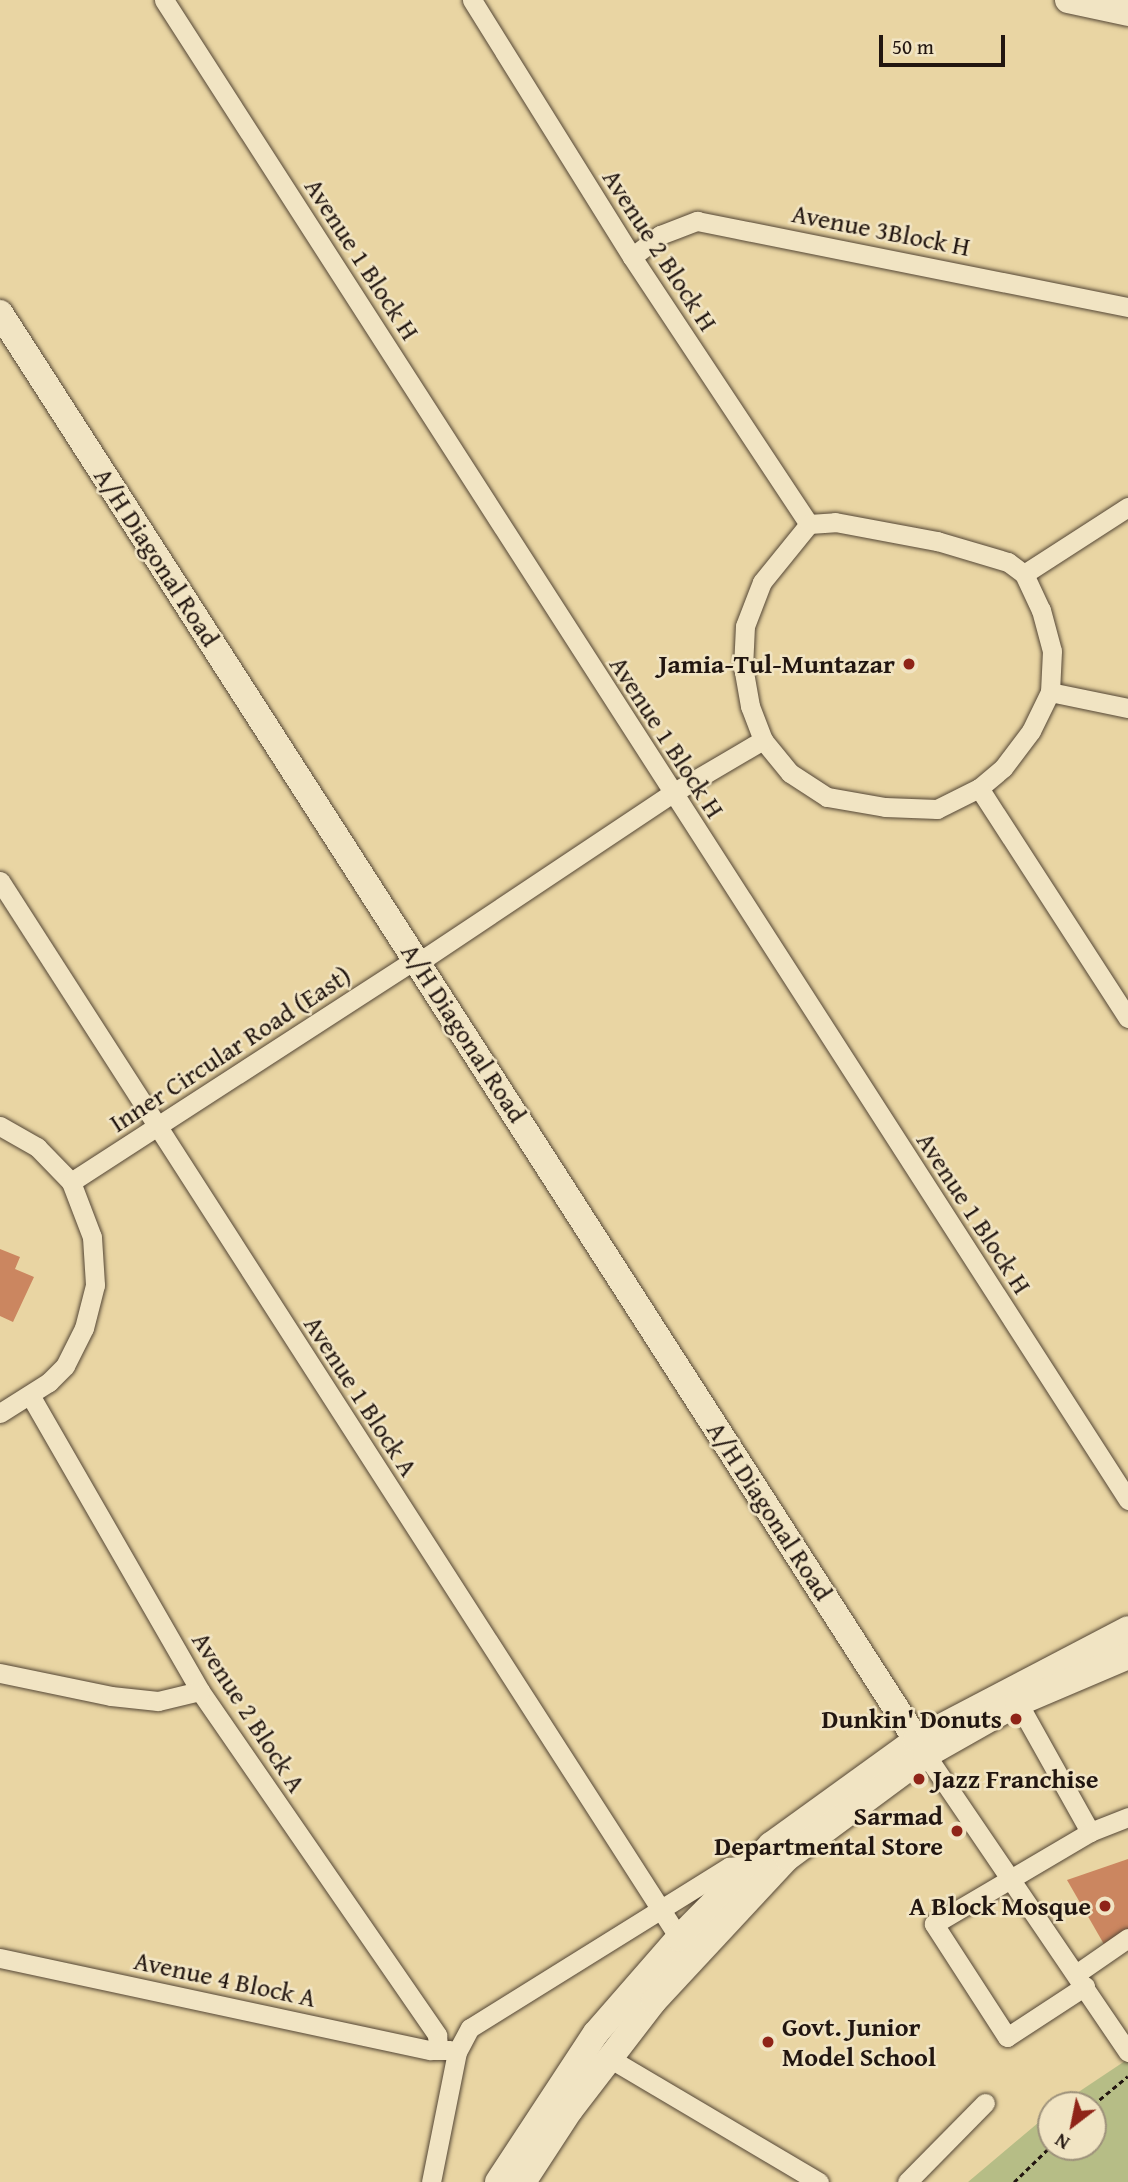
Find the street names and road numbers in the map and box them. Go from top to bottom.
street label: Avenue 2 Block H [596,163,724,337]
street label: Avenue 1 Block H [298,172,426,346]
street label: Avenue 3Block H [789,197,973,263]
street label: A/H Diagonal Road [88,462,226,652]
street label: Avenue 1 Block H [603,650,731,824]
street label: A/H Diagonal Road [395,938,533,1128]
street label: Inner Circular Road (East) [104,959,356,1139]
street label: Avenue 1 Block H [910,1126,1038,1300]
street label: Avenue 1 Block A [298,1310,424,1482]
street label: A/H Diagonal Road [701,1416,839,1606]
street label: Avenue 2 Block A [186,1626,312,1798]
street label: Avenue 4 Block A [131,1945,319,2013]

